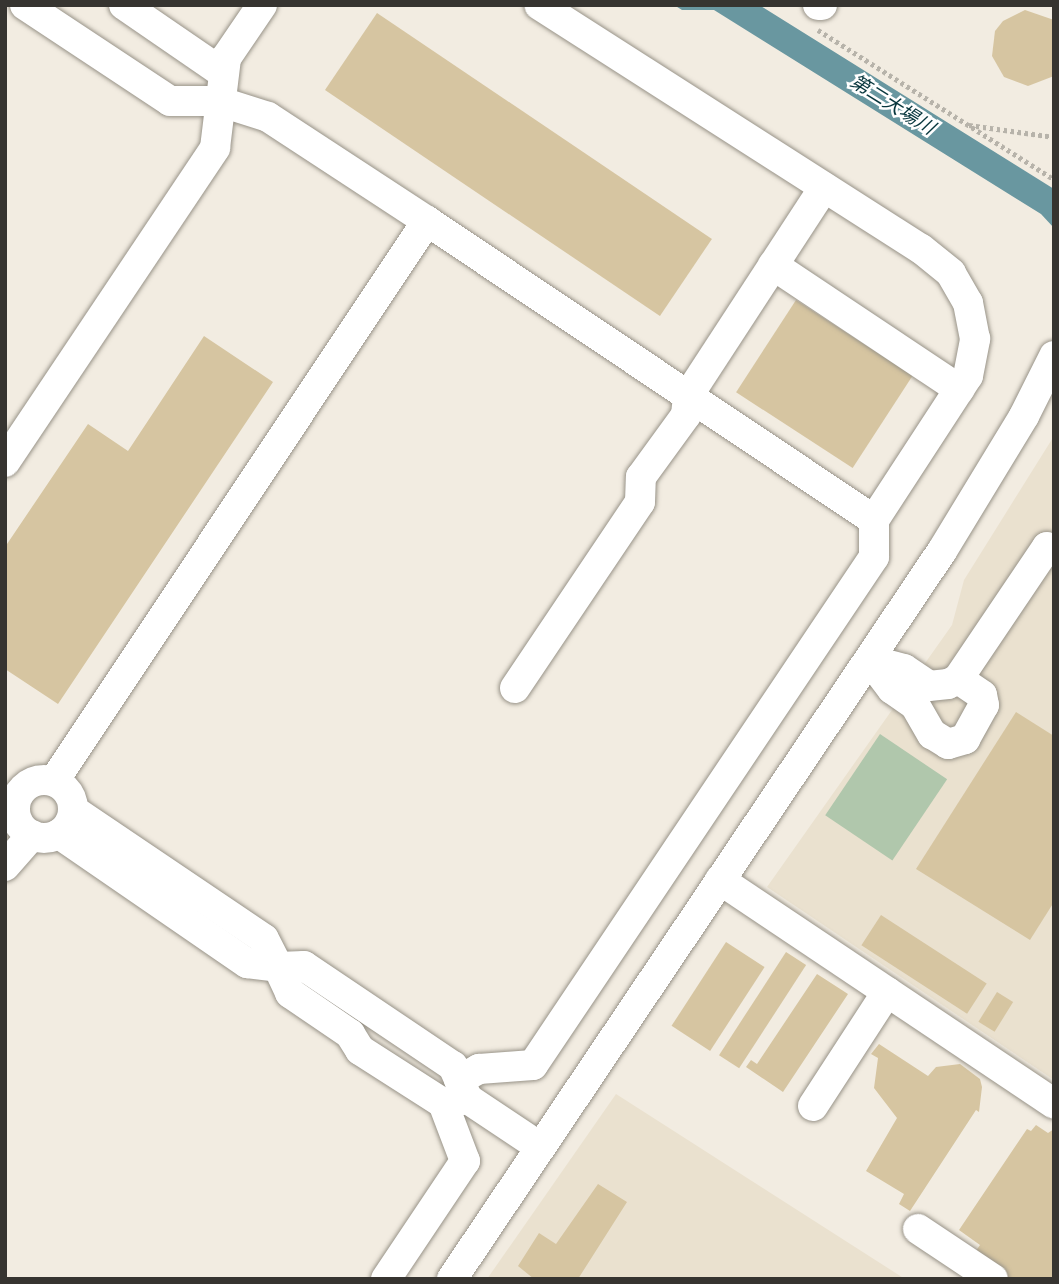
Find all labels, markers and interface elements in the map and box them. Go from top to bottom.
water label: 第二大場川 [847,69,939,139]

